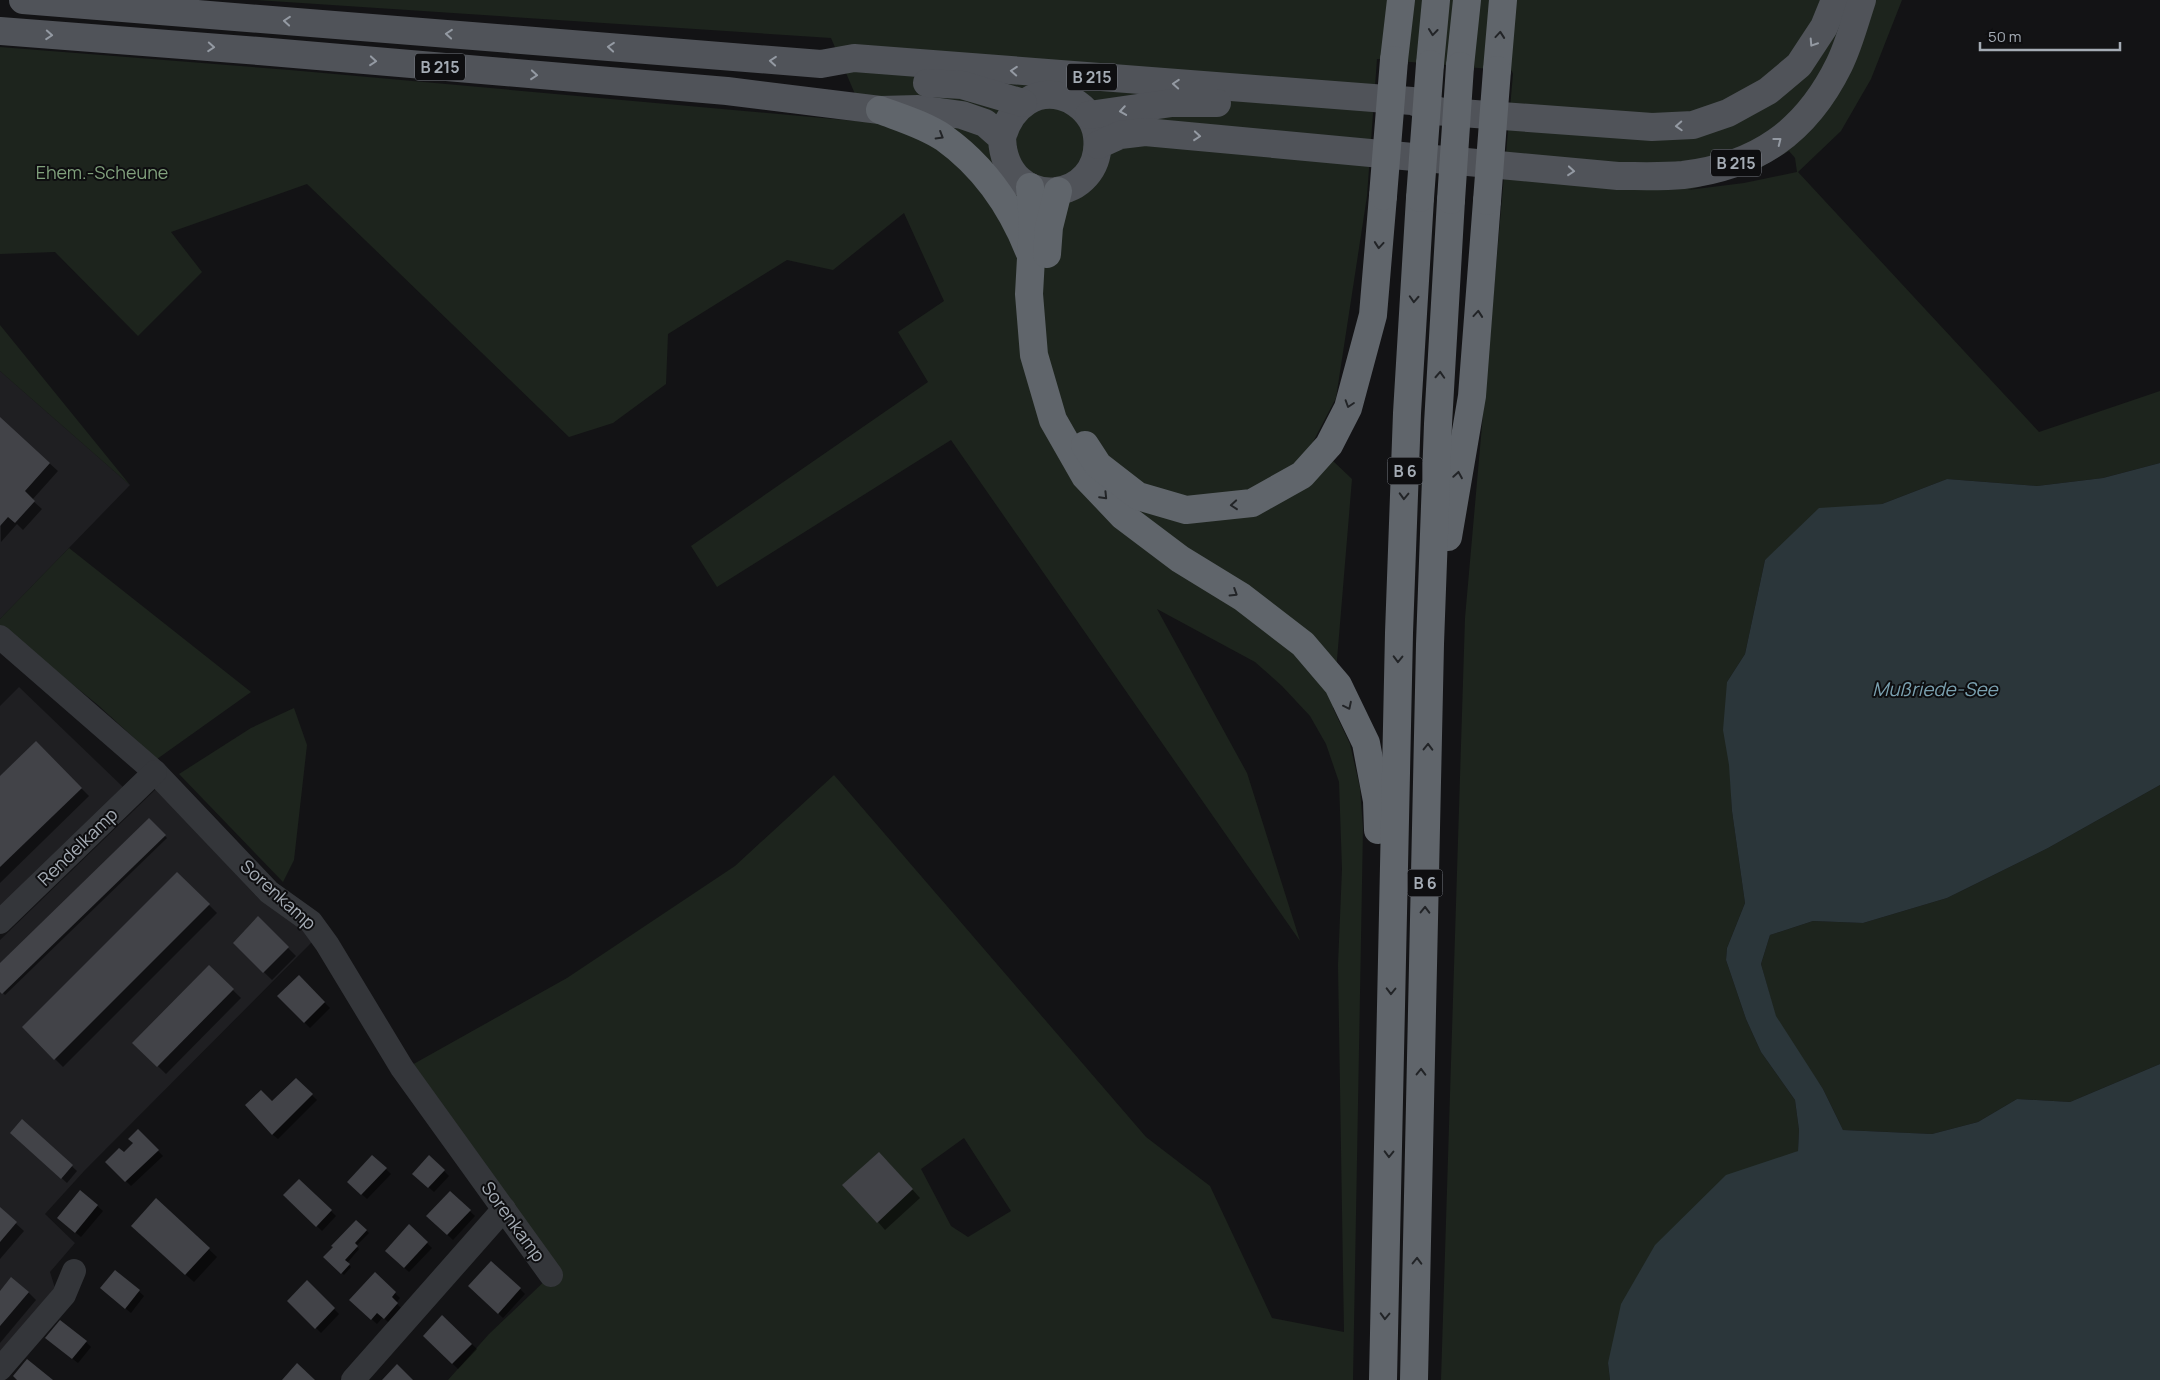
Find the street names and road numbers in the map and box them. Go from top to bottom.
road number: B 215 [415,54,465,80]
road number: B 215 [1067,64,1117,90]
road number: B 215 [1711,150,1761,177]
road number: B 6 [1388,458,1422,484]
street label: Rendelkamp [32,802,122,891]
street label: Sorenkamp [236,854,322,935]
road number: B 6 [1408,870,1442,896]
street label: Sorenkamp [477,1176,551,1266]

